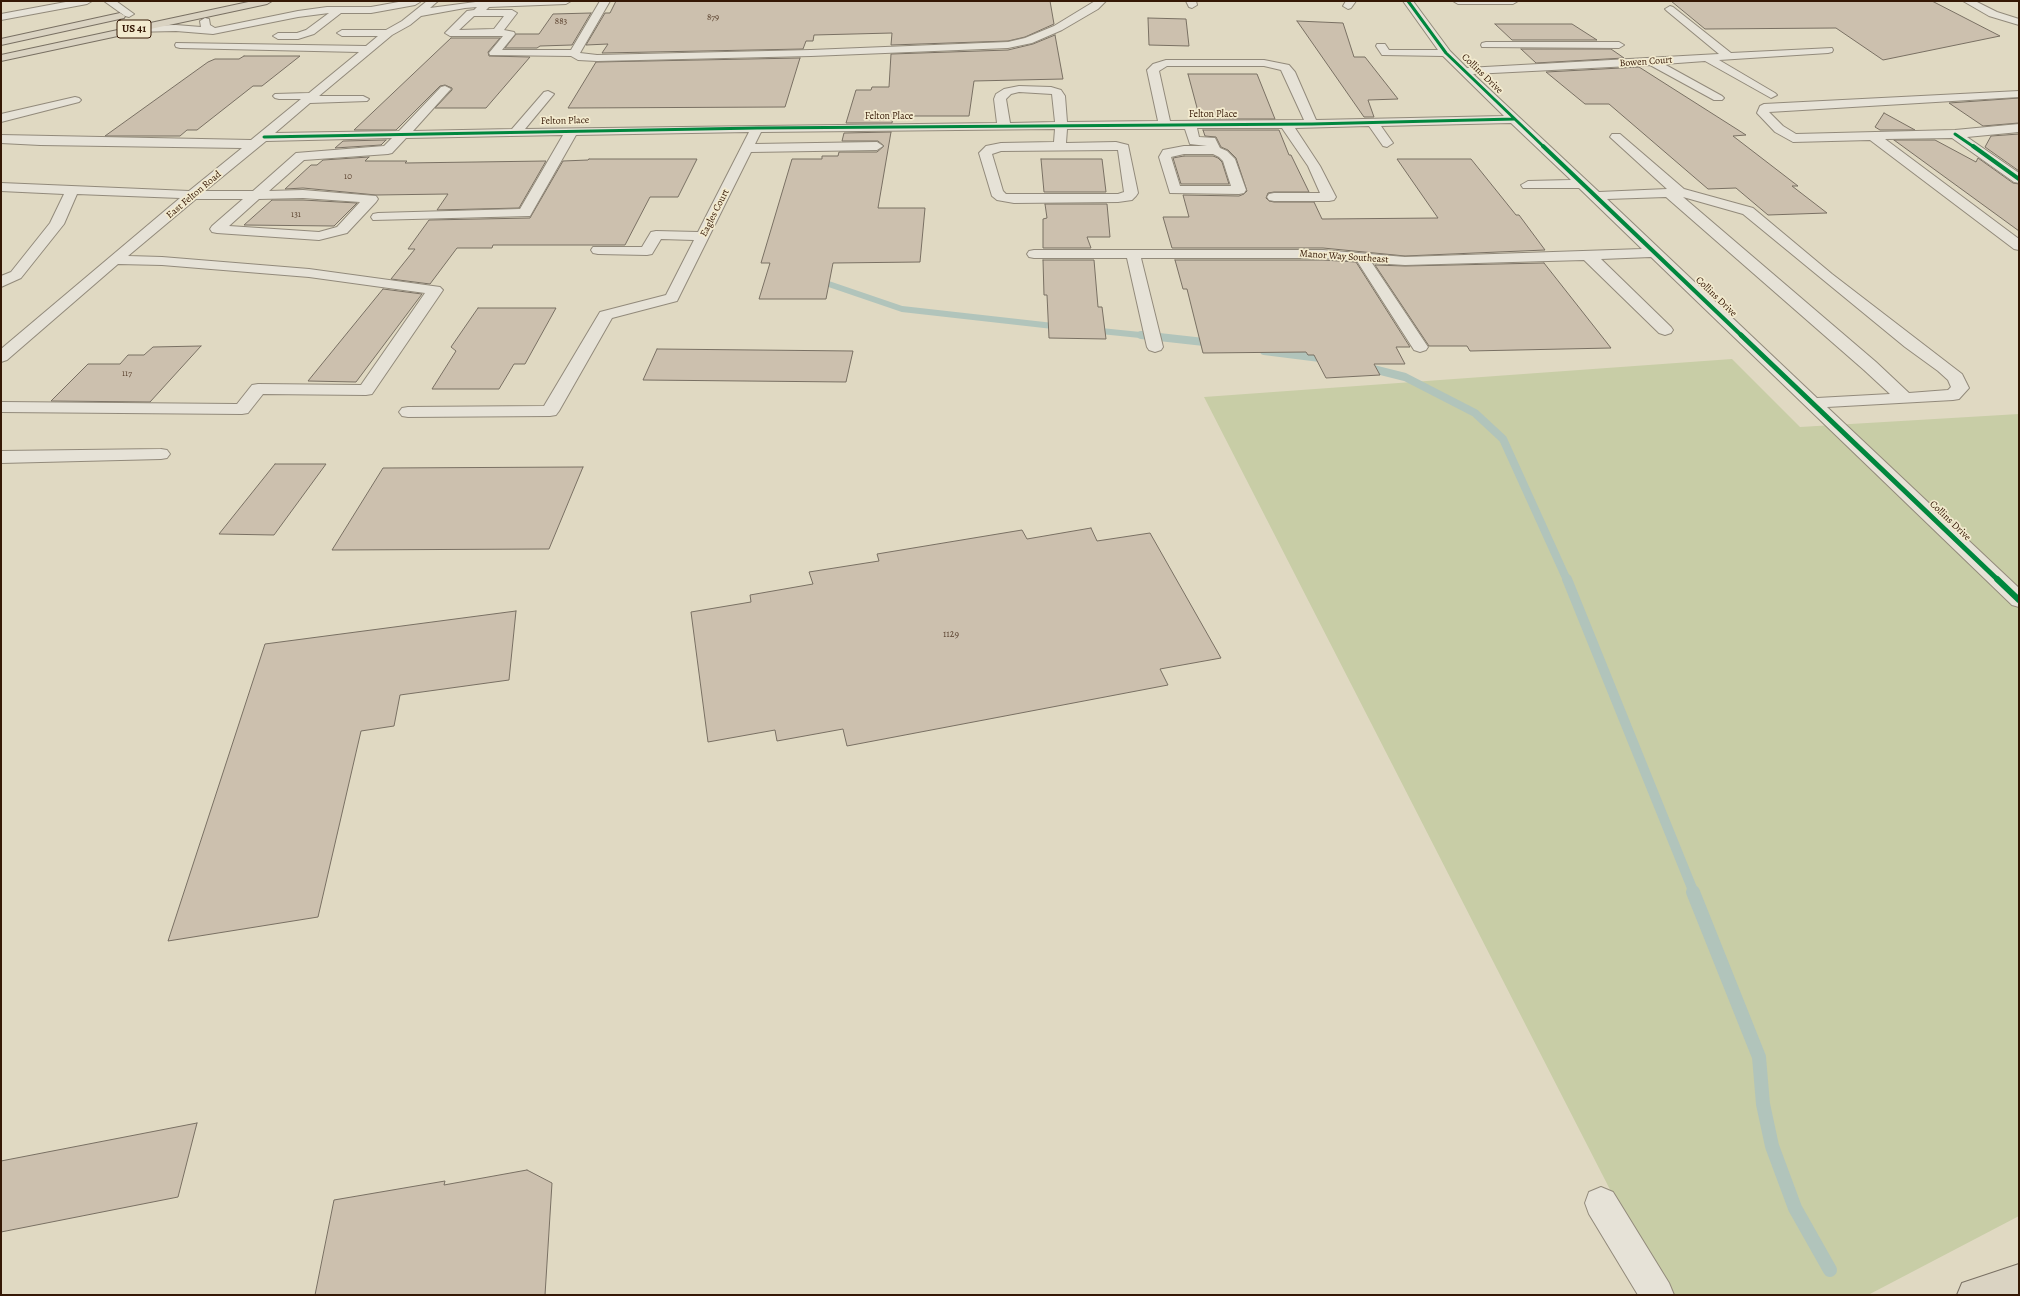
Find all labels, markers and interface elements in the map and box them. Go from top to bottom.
house number: 879 [707,13,719,23]
house number: 883 [555,17,567,27]
road number: US 41 [117,20,151,38]
street label: Collins Drive [1459,51,1505,97]
street label: Bowen Court [1619,54,1673,70]
street label: Felton Place [1189,109,1237,121]
street label: Felton Place [865,111,913,123]
street label: Felton Place [541,115,589,127]
street label: East Felton Road [164,169,224,221]
house number: 10 [344,172,352,182]
street label: Eagles Court [698,187,732,239]
house number: 131 [291,210,301,220]
street label: Manor Way Southeast [1299,248,1389,266]
street label: Collins Drive [1693,274,1739,320]
house number: 117 [122,369,132,379]
street label: Collins Drive [1927,498,1973,544]
house number: 1129 [943,629,959,641]

